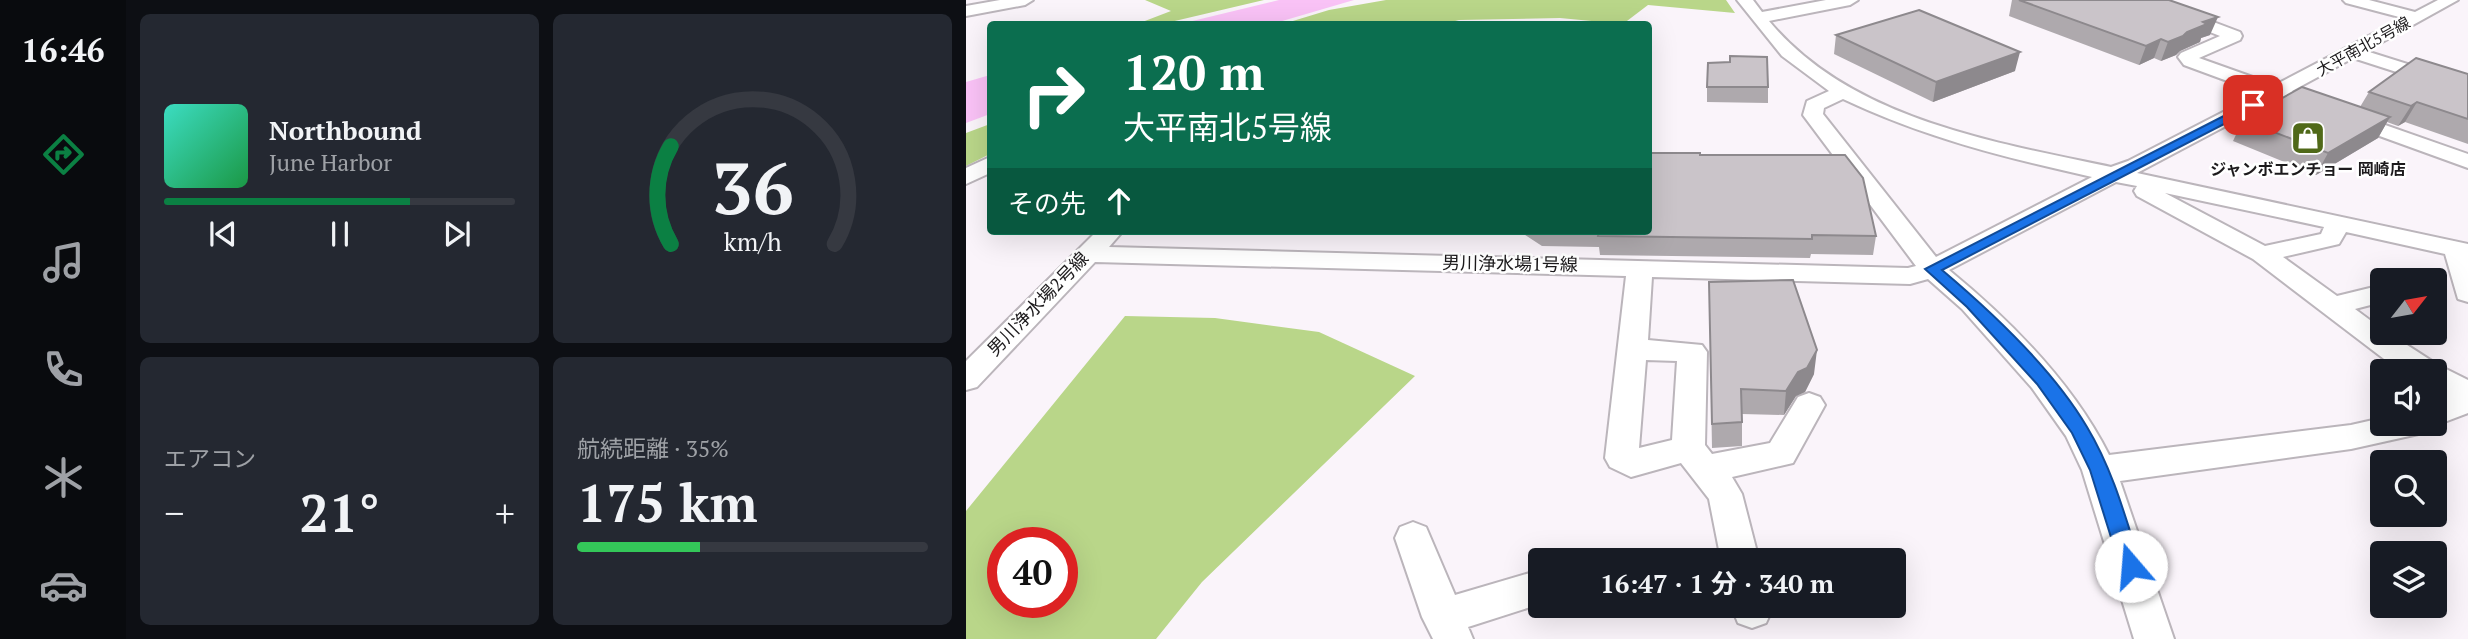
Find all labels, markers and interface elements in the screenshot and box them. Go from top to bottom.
street label: 大平南北5号線 [2312,11,2414,81]
text: 16:46 [21,29,105,71]
text: 120 m [1123,39,1265,104]
icon: right [1008,49,1099,140]
pin [2223,75,2283,135]
icon: arrive [2234,86,2272,124]
text: 大平南北5号線 [1123,106,1332,148]
text: Northbound [269,113,422,147]
shop icon: ジャンボエンチョー 岡崎店 [2289,119,2327,157]
icon: directions [39,130,88,179]
text: 36 [711,139,794,236]
text: June Harbor [269,147,392,178]
place label: ジャンボエンチョー 岡崎店 [2210,158,2406,180]
icon: ahead [1100,182,1138,220]
text: その先 [1008,186,1086,220]
icon: previous [204,215,242,253]
icon: pause [321,215,359,253]
icon: next [438,215,476,253]
text: km/h [724,225,782,258]
icon: music [39,238,88,287]
street label: 男川浄水場2号線 [982,246,1093,360]
street label: 男川浄水場1号線 [1442,250,1578,276]
north arrow [2370,268,2446,345]
map controls [2370,268,2447,618]
icon: phone [39,345,88,394]
button: sound [2370,359,2447,436]
text: 航続距離 · 35% [577,433,729,464]
text: エアコン [164,443,256,474]
button: search [2370,450,2447,527]
icon: climate [39,453,88,502]
text: 175 km [577,468,758,537]
text: 21° [299,478,380,547]
text: − [164,488,184,538]
text: + [495,488,515,538]
speed limit sign: 40 [987,527,1078,618]
position arrow [2094,529,2168,603]
button: layers [2370,541,2447,618]
icon: car [39,561,88,610]
text: 16:47 · 1 分 · 340 m [1600,566,1834,600]

